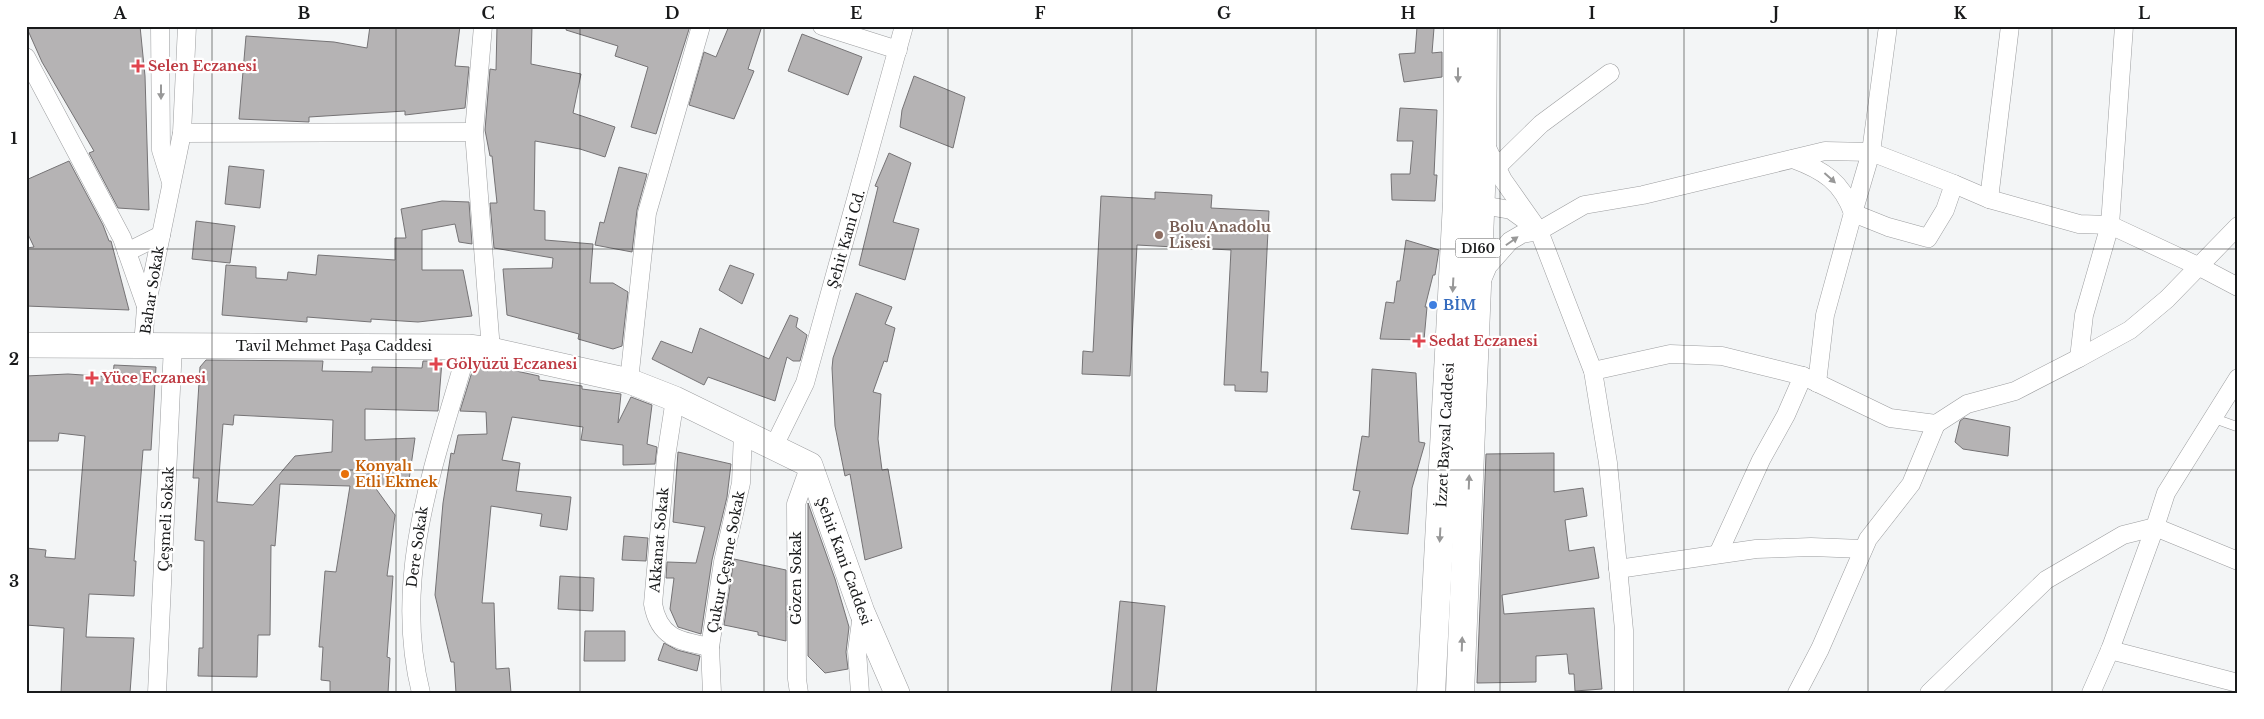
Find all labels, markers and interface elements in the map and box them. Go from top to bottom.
text: A [113,3,128,23]
text: B [298,3,311,23]
text: C [481,3,495,23]
text: D [665,3,679,23]
text: E [850,3,862,23]
text: F [1034,3,1046,23]
text: G [1217,3,1231,23]
text: H [1400,3,1416,23]
text: I [1589,3,1596,23]
text: J [1770,3,1779,23]
text: K [1953,3,1967,23]
text: L [2138,3,2150,23]
place label: Selen Eczanesi [148,57,257,75]
marker: Selen Eczanesi [132,60,144,72]
one-way arrow [1454,67,1462,83]
one-way arrow [157,85,165,101]
text: 1 [11,128,18,148]
one-way arrow [1823,173,1836,184]
street label: Şehit Kani Cd. [823,187,869,291]
place label: Bolu Anadolu Lisesi [1169,218,1271,252]
marker: Bolu Anadolu Lisesi [1153,229,1165,241]
one-way arrow [1506,236,1519,246]
road number: D160 [1456,238,1500,258]
street label: Bahar Sokak [136,244,168,336]
one-way arrow [1448,278,1456,294]
place label: BİM [1443,296,1476,314]
marker: BİM [1427,299,1439,311]
place label: Sedat Eczanesi [1429,332,1538,350]
marker: Sedat Eczanesi [1413,335,1425,347]
street label: Tavil Mehmet Paşa Caddesi [236,337,432,355]
text: 2 [9,349,19,369]
place label: Gölyüzü Eczanesi [446,355,577,373]
marker: Gölyüzü Eczanesi [430,358,442,370]
street label: İzzet Baysal Caddesi [1432,362,1458,508]
place label: Yüce Eczanesi [101,369,206,387]
marker: Yüce Eczanesi [86,372,98,384]
place label: Konyalı Etli Ekmek [355,457,438,491]
street label: Çeşmeli Sokak [154,466,178,572]
marker: Konyalı Etli Ekmek [339,468,351,480]
one-way arrow [1465,473,1473,489]
street label: Akkanat Sokak [645,486,673,594]
street label: Çukur Çeşme Sokak [703,489,749,635]
street label: Şehit Kani Caddesi [812,495,876,628]
street label: Dere Sokak [402,505,432,589]
one-way arrow [1436,527,1444,543]
street label: Gözen Sokak [787,531,805,625]
text: 3 [9,571,19,591]
one-way arrow [1458,636,1466,652]

